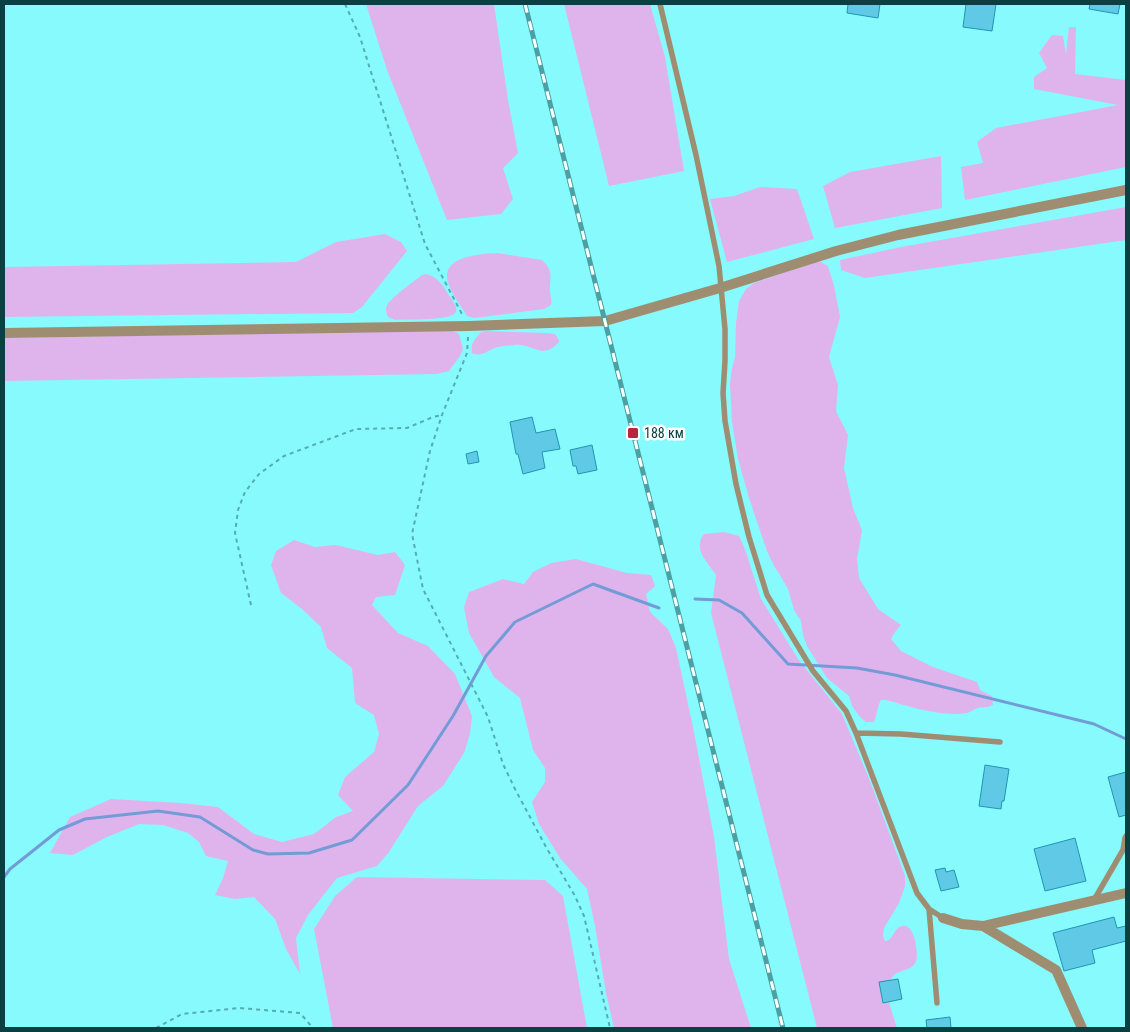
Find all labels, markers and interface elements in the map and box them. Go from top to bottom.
place label: 188 км [644,425,684,441]
marker: 188 км [626,426,640,440]

